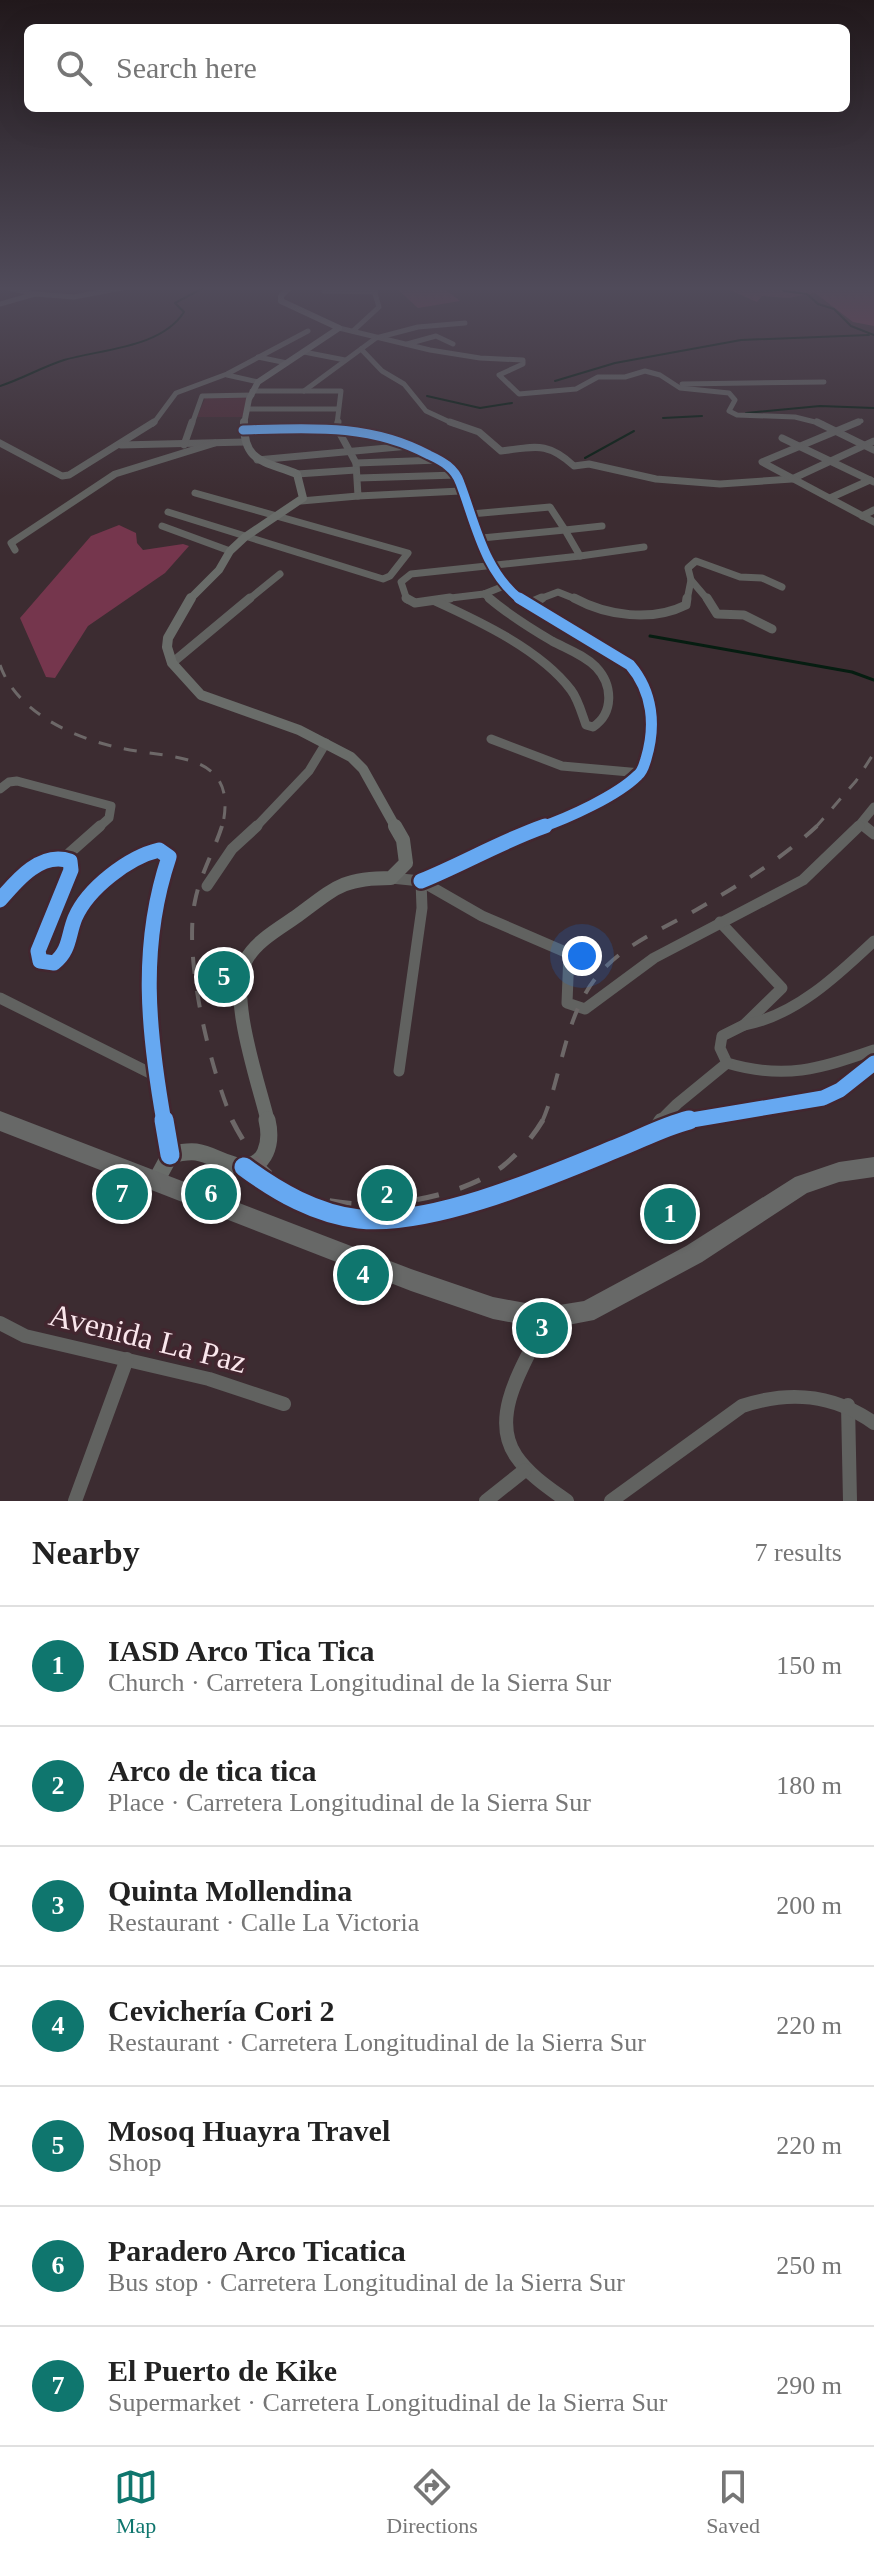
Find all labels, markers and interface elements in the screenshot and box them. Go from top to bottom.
search box [24,24,850,112]
icon: search [52,46,96,90]
text: Search here [116,51,257,84]
your location [562,936,602,976]
pin: 5 [198,947,250,1007]
pin: 7 [96,1164,148,1224]
pin: 6 [185,1164,237,1224]
pin: 2 [361,1165,413,1225]
pin: 1 [644,1184,696,1244]
pin: 4 [337,1245,389,1305]
street label: Avenida La Paz [46,1296,250,1380]
pin: 3 [516,1298,568,1358]
text: Nearby [32,1534,140,1571]
text: 7 results [755,1538,842,1567]
text: IASD Arco Tica Tica [108,1634,374,1667]
text: 1 [52,1651,65,1680]
text: 150 m [776,1651,842,1680]
text: Church · Carretera Longitudinal de la Sierra Sur [108,1668,611,1697]
text: Arco de tica tica [108,1754,317,1787]
text: 2 [52,1771,65,1800]
text: 180 m [776,1771,842,1800]
text: Place · Carretera Longitudinal de la Sierra Sur [108,1788,591,1817]
text: Quinta Mollendina [108,1874,352,1907]
text: 3 [52,1891,65,1920]
text: 200 m [776,1891,842,1920]
text: Restaurant · Calle La Victoria [108,1908,419,1937]
text: Cevichería Cori 2 [108,1994,335,2027]
text: 4 [52,2011,65,2040]
text: 220 m [776,2011,842,2040]
text: Restaurant · Carretera Longitudinal de la Sierra Sur [108,2028,646,2057]
text: Mosoq Huayra Travel [108,2114,390,2147]
text: 5 [52,2131,65,2160]
text: 220 m [776,2131,842,2160]
text: Shop [108,2148,161,2177]
text: Paradero Arco Ticatica [108,2234,406,2267]
text: 6 [52,2251,65,2280]
text: 250 m [776,2251,842,2280]
text: Bus stop · Carretera Longitudinal de la Sierra Sur [108,2268,625,2297]
text: El Puerto de Kike [108,2354,337,2387]
text: 7 [52,2371,65,2400]
text: 290 m [776,2371,842,2400]
text: Supermarket · Carretera Longitudinal de la Sierra Sur [108,2388,668,2417]
tab: Map [114,2465,158,2539]
tab: Directions [386,2465,478,2539]
tab: Saved [706,2465,760,2539]

